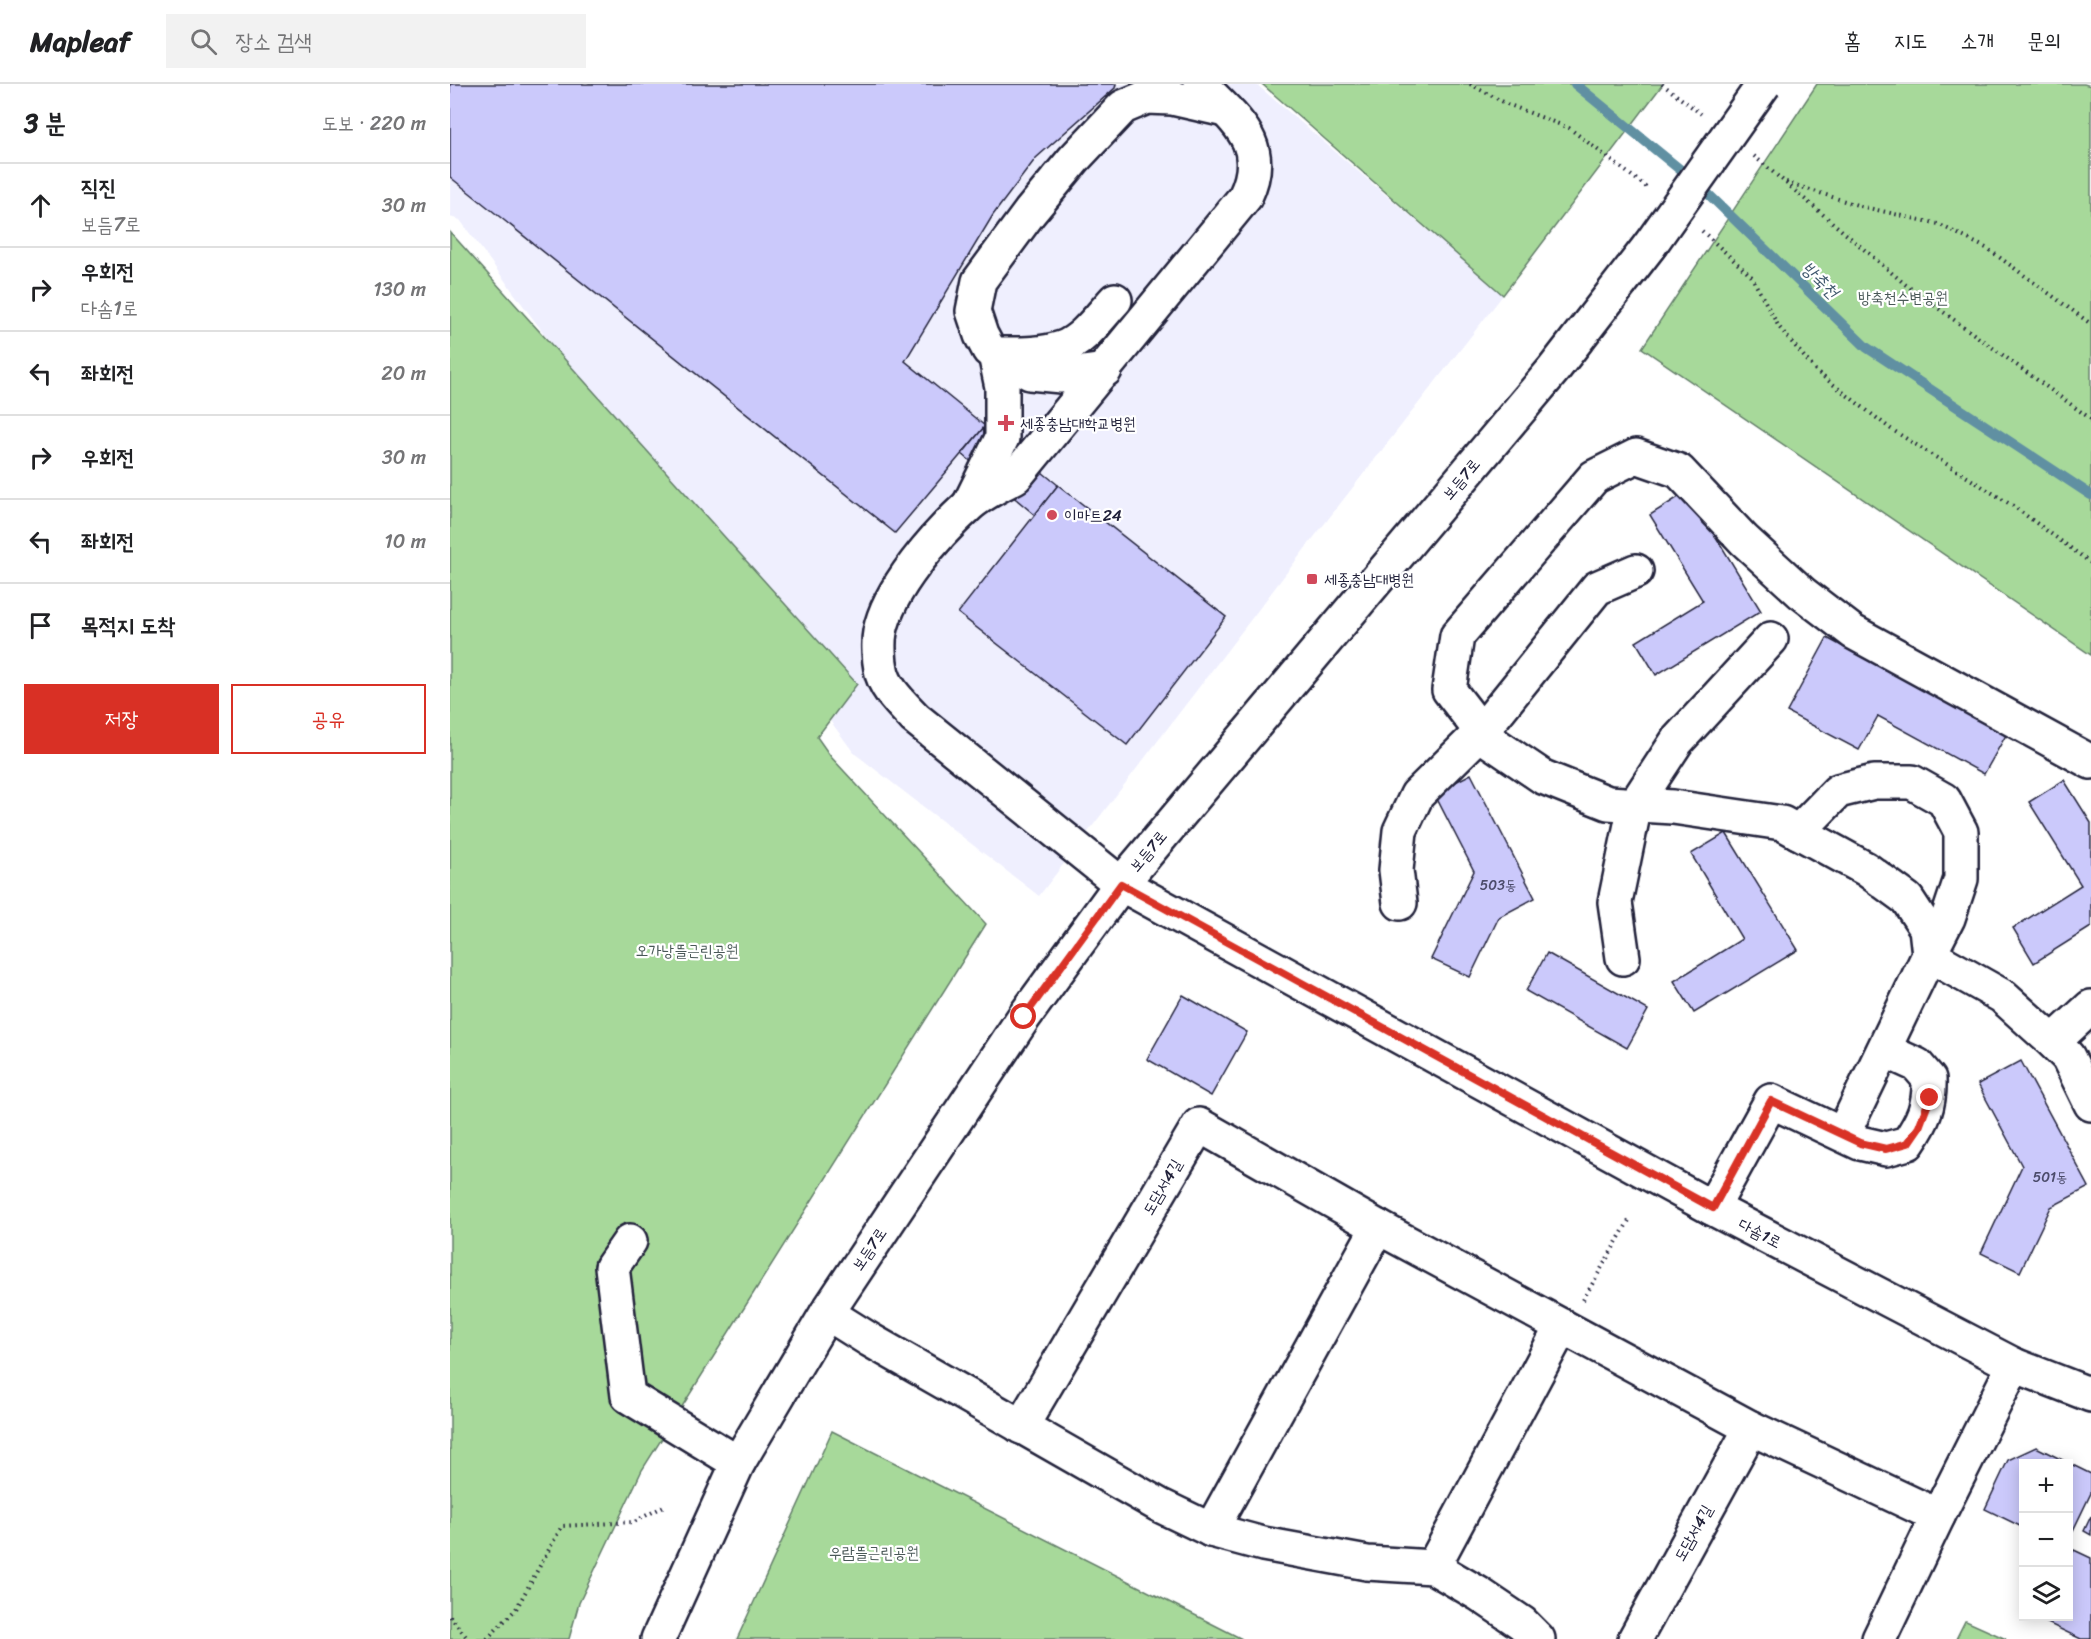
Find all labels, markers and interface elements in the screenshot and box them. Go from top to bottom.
search box [166,14,586,68]
text: Mapleaf [30,17,130,66]
text: 장소 검색 [235,22,312,61]
text: 홈 [1844,22,1861,60]
text: 지도 [1894,22,1927,60]
text: 소개 [1960,22,1994,60]
text: 문의 [2027,22,2061,60]
icon: search [187,25,220,58]
text: 3 분 [24,100,66,146]
text: 도보 · 220 m [322,106,426,141]
text: 직진 [81,168,116,207]
text: 30 m [382,188,426,223]
icon: ahead [24,189,57,222]
text: 보듬7로 [81,207,141,242]
text: 우회전 [81,252,134,291]
water label: 방축천 [1793,253,1848,308]
text: 130 m [373,272,426,307]
icon: right [24,273,57,306]
park label: 방축천수변공원 [1858,283,1948,312]
text: 다솜1로 [81,291,138,326]
text: 좌회전 [81,354,134,393]
text: 20 m [381,356,426,391]
icon: left [24,357,57,390]
place label: 세종충남대학교병원 [1020,409,1136,438]
marker: 세종충남대학교병원 [997,414,1015,432]
text: 우회전 [81,438,134,477]
text: 30 m [382,440,426,475]
icon: right [24,441,57,474]
street label: 보듬7로 [1435,451,1487,507]
place label: 이마트24 [1064,501,1122,530]
marker: 이마트24 [1045,508,1059,522]
text: 좌회전 [81,522,134,561]
text: 10 m [384,524,426,559]
icon: left [24,525,57,558]
place label: 세종충남대병원 [1324,565,1414,594]
marker: 세종충남대병원 [1305,572,1319,586]
text: 목적지 도착 [81,606,175,645]
icon: arrive [24,609,57,642]
button: 저장 [24,684,219,754]
button: 공유 [231,684,426,754]
street label: 보듬7로 [1122,823,1174,879]
house number: 503동 [1480,873,1516,898]
park label: 오가낭뜰근린공원 [636,936,739,965]
route start [1010,1003,1036,1029]
route end [1916,1084,1942,1110]
street label: 도담서4길 [1134,1153,1190,1221]
house number: 501동 [2033,1165,2067,1190]
street label: 다솜1로 [1733,1210,1787,1256]
street label: 보듬7로 [844,1221,894,1277]
map controls [2019,1459,2073,1621]
button: + [2019,1459,2073,1513]
street label: 도담서4길 [1665,1499,1721,1567]
button: − [2019,1513,2073,1567]
park label: 우람뜰근린공원 [829,1538,919,1567]
button: layers [2019,1567,2073,1621]

